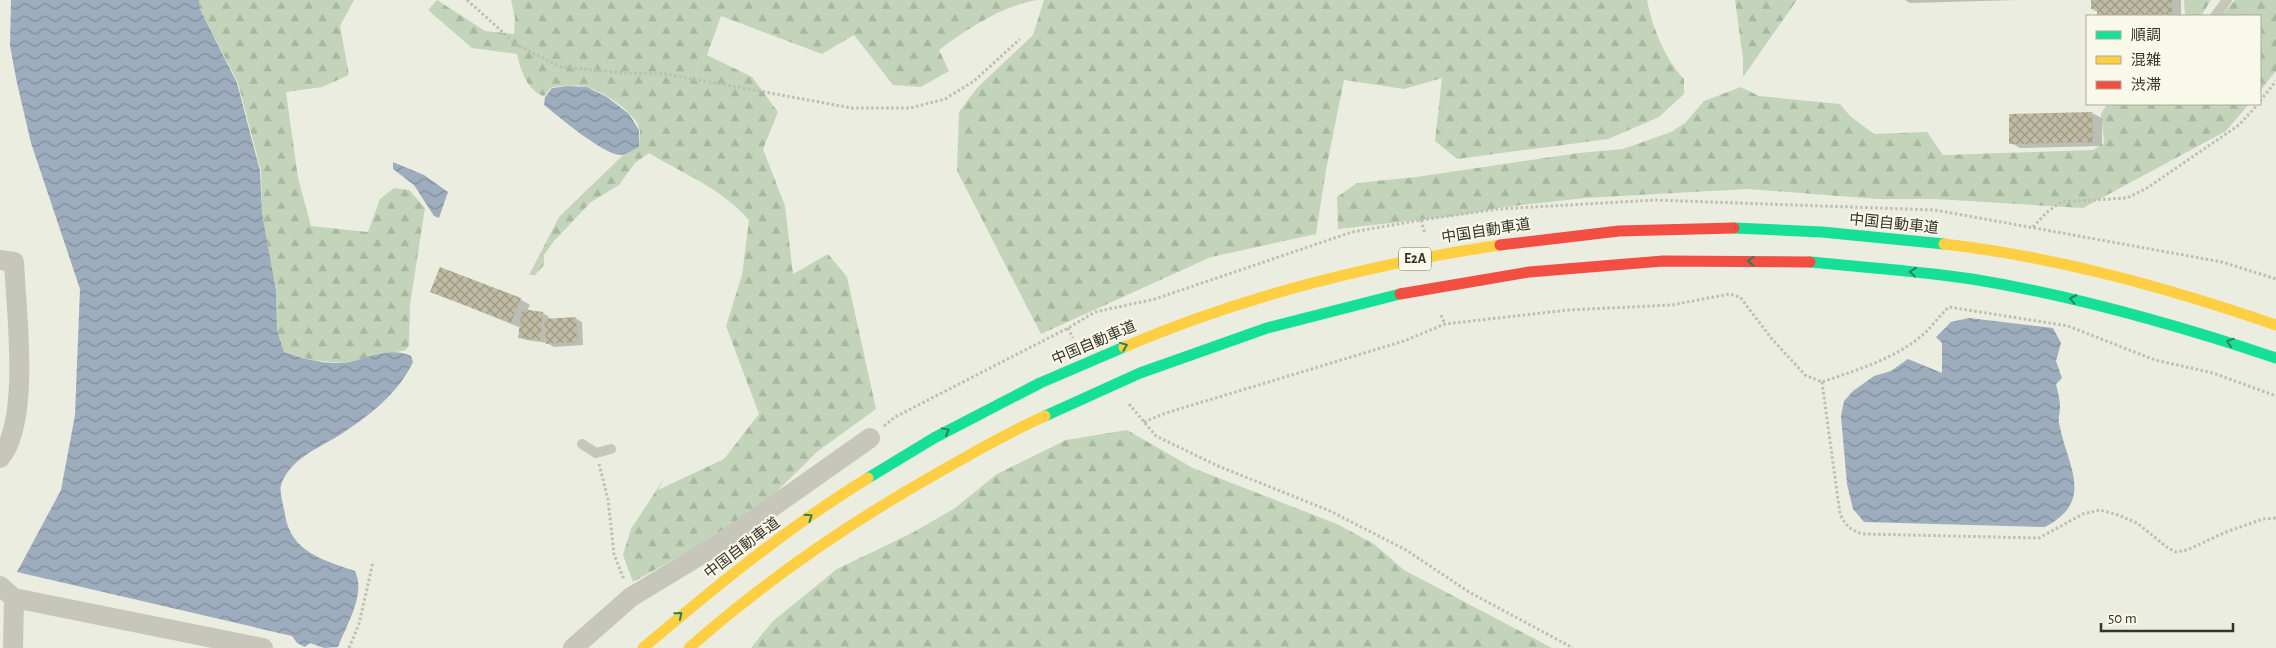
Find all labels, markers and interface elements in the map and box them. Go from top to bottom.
legend [2086,15,2261,105]
text: 順調 [2131,28,2161,43]
text: 混雑 [2131,52,2161,68]
text: 渋滞 [2131,77,2161,93]
street label: 中国自動車道 [1848,211,1940,236]
street label: 中国自動車道 [1440,216,1532,245]
road number: E2A [1399,248,1431,270]
one-way arrow [1747,256,1754,266]
one-way arrow [1909,266,1917,277]
one-way arrow [2069,294,2078,305]
street label: 中国自動車道 [1049,318,1138,367]
one-way arrow [2226,338,2235,348]
one-way arrow [1119,342,1128,352]
one-way arrow [941,427,950,437]
street label: 中国自動車道 [701,514,782,581]
one-way arrow [803,514,812,523]
scale bar [2101,600,2234,632]
text: 50 m [2108,611,2137,626]
one-way arrow [674,612,683,621]

